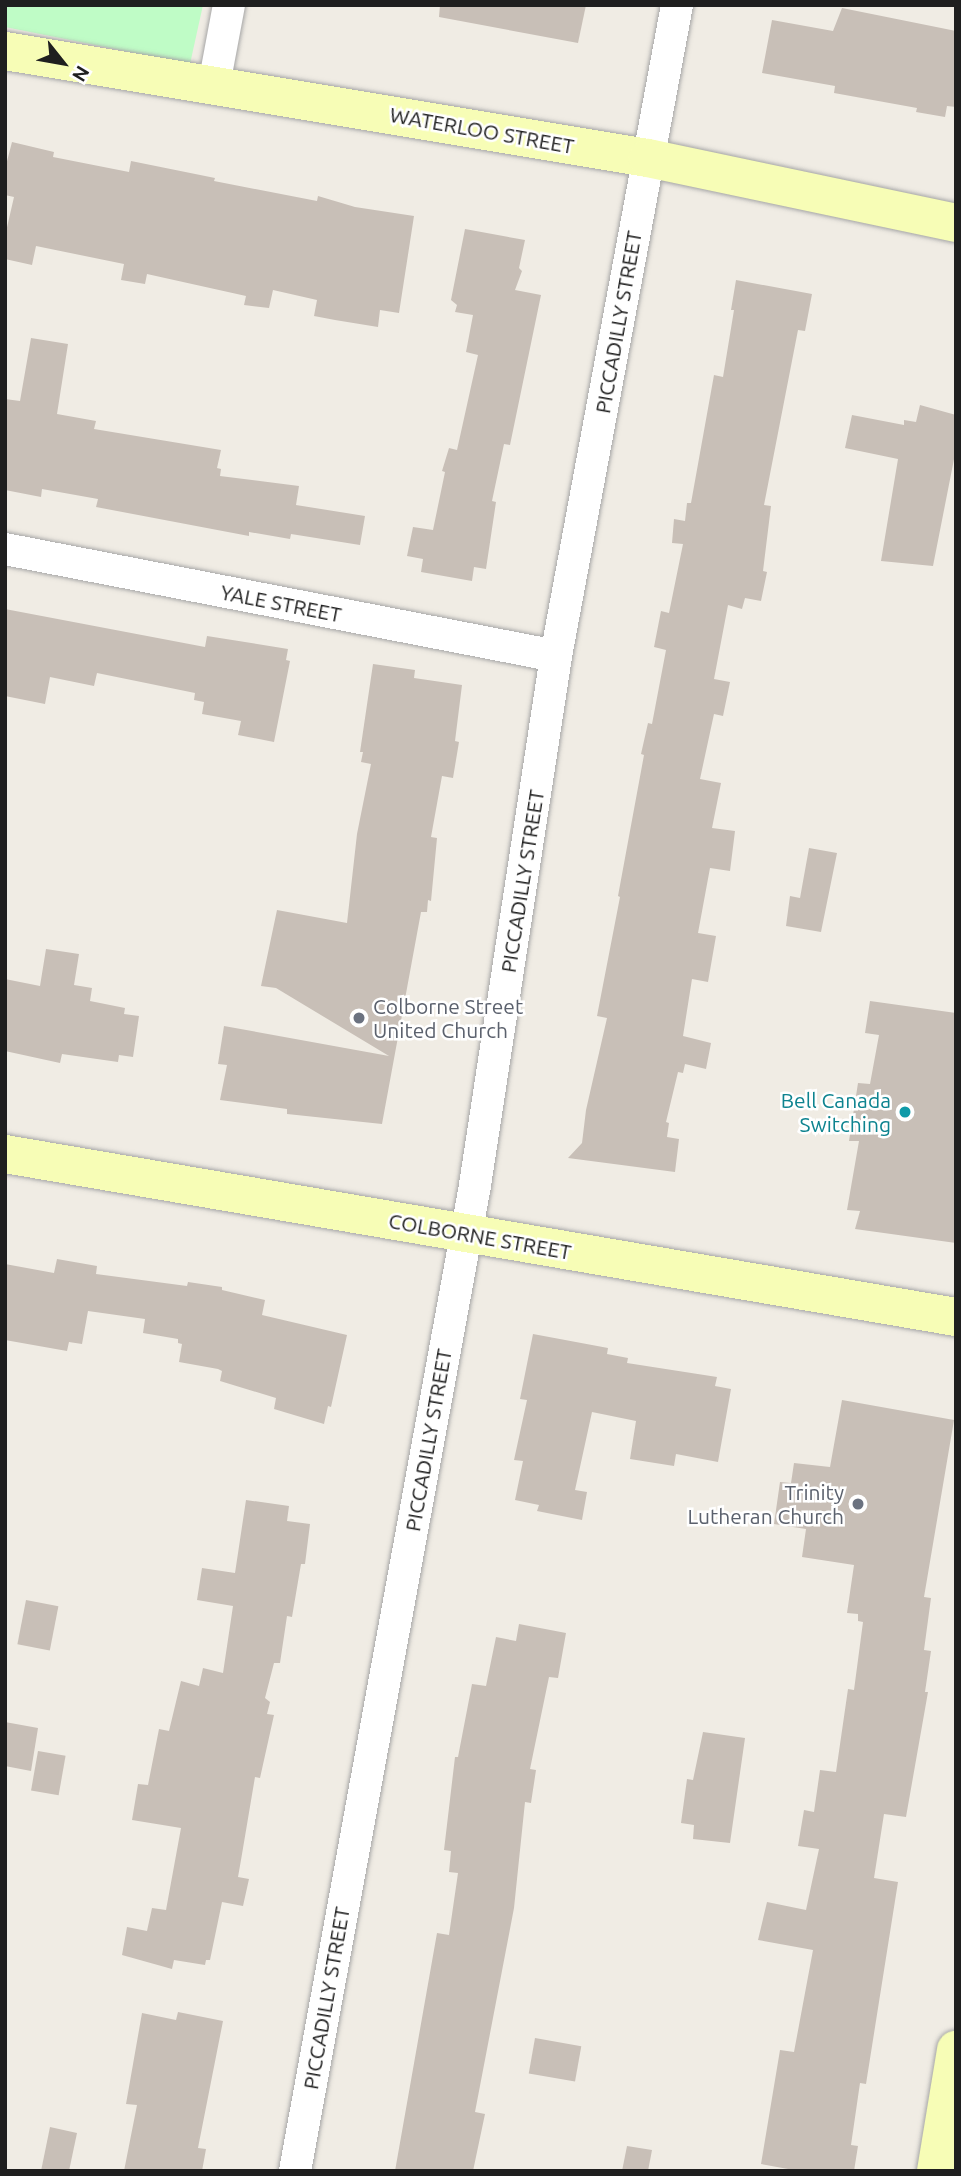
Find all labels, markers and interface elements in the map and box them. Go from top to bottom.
north arrow [28,28,98,98]
text: N [68,62,94,86]
street label: WATERLOO STREET [388,101,576,159]
street label: PICCADILLY STREET [590,229,646,415]
street label: YALE STREET [218,579,344,627]
street label: PICCADILLY STREET [495,788,549,974]
place label: Colborne Street United Church [373,993,523,1043]
marker: Colborne Street United Church [351,1010,367,1026]
place label: Bell Canada Switching [781,1087,891,1137]
marker: Bell Canada Switching [897,1104,913,1120]
street label: COLBORNE STREET [387,1208,573,1264]
street label: PICCADILLY STREET [400,1347,456,1533]
place label: Trinity Lutheran Church [687,1479,844,1529]
marker: Trinity Lutheran Church [850,1496,866,1512]
street label: PICCADILLY STREET [298,1905,354,2091]

